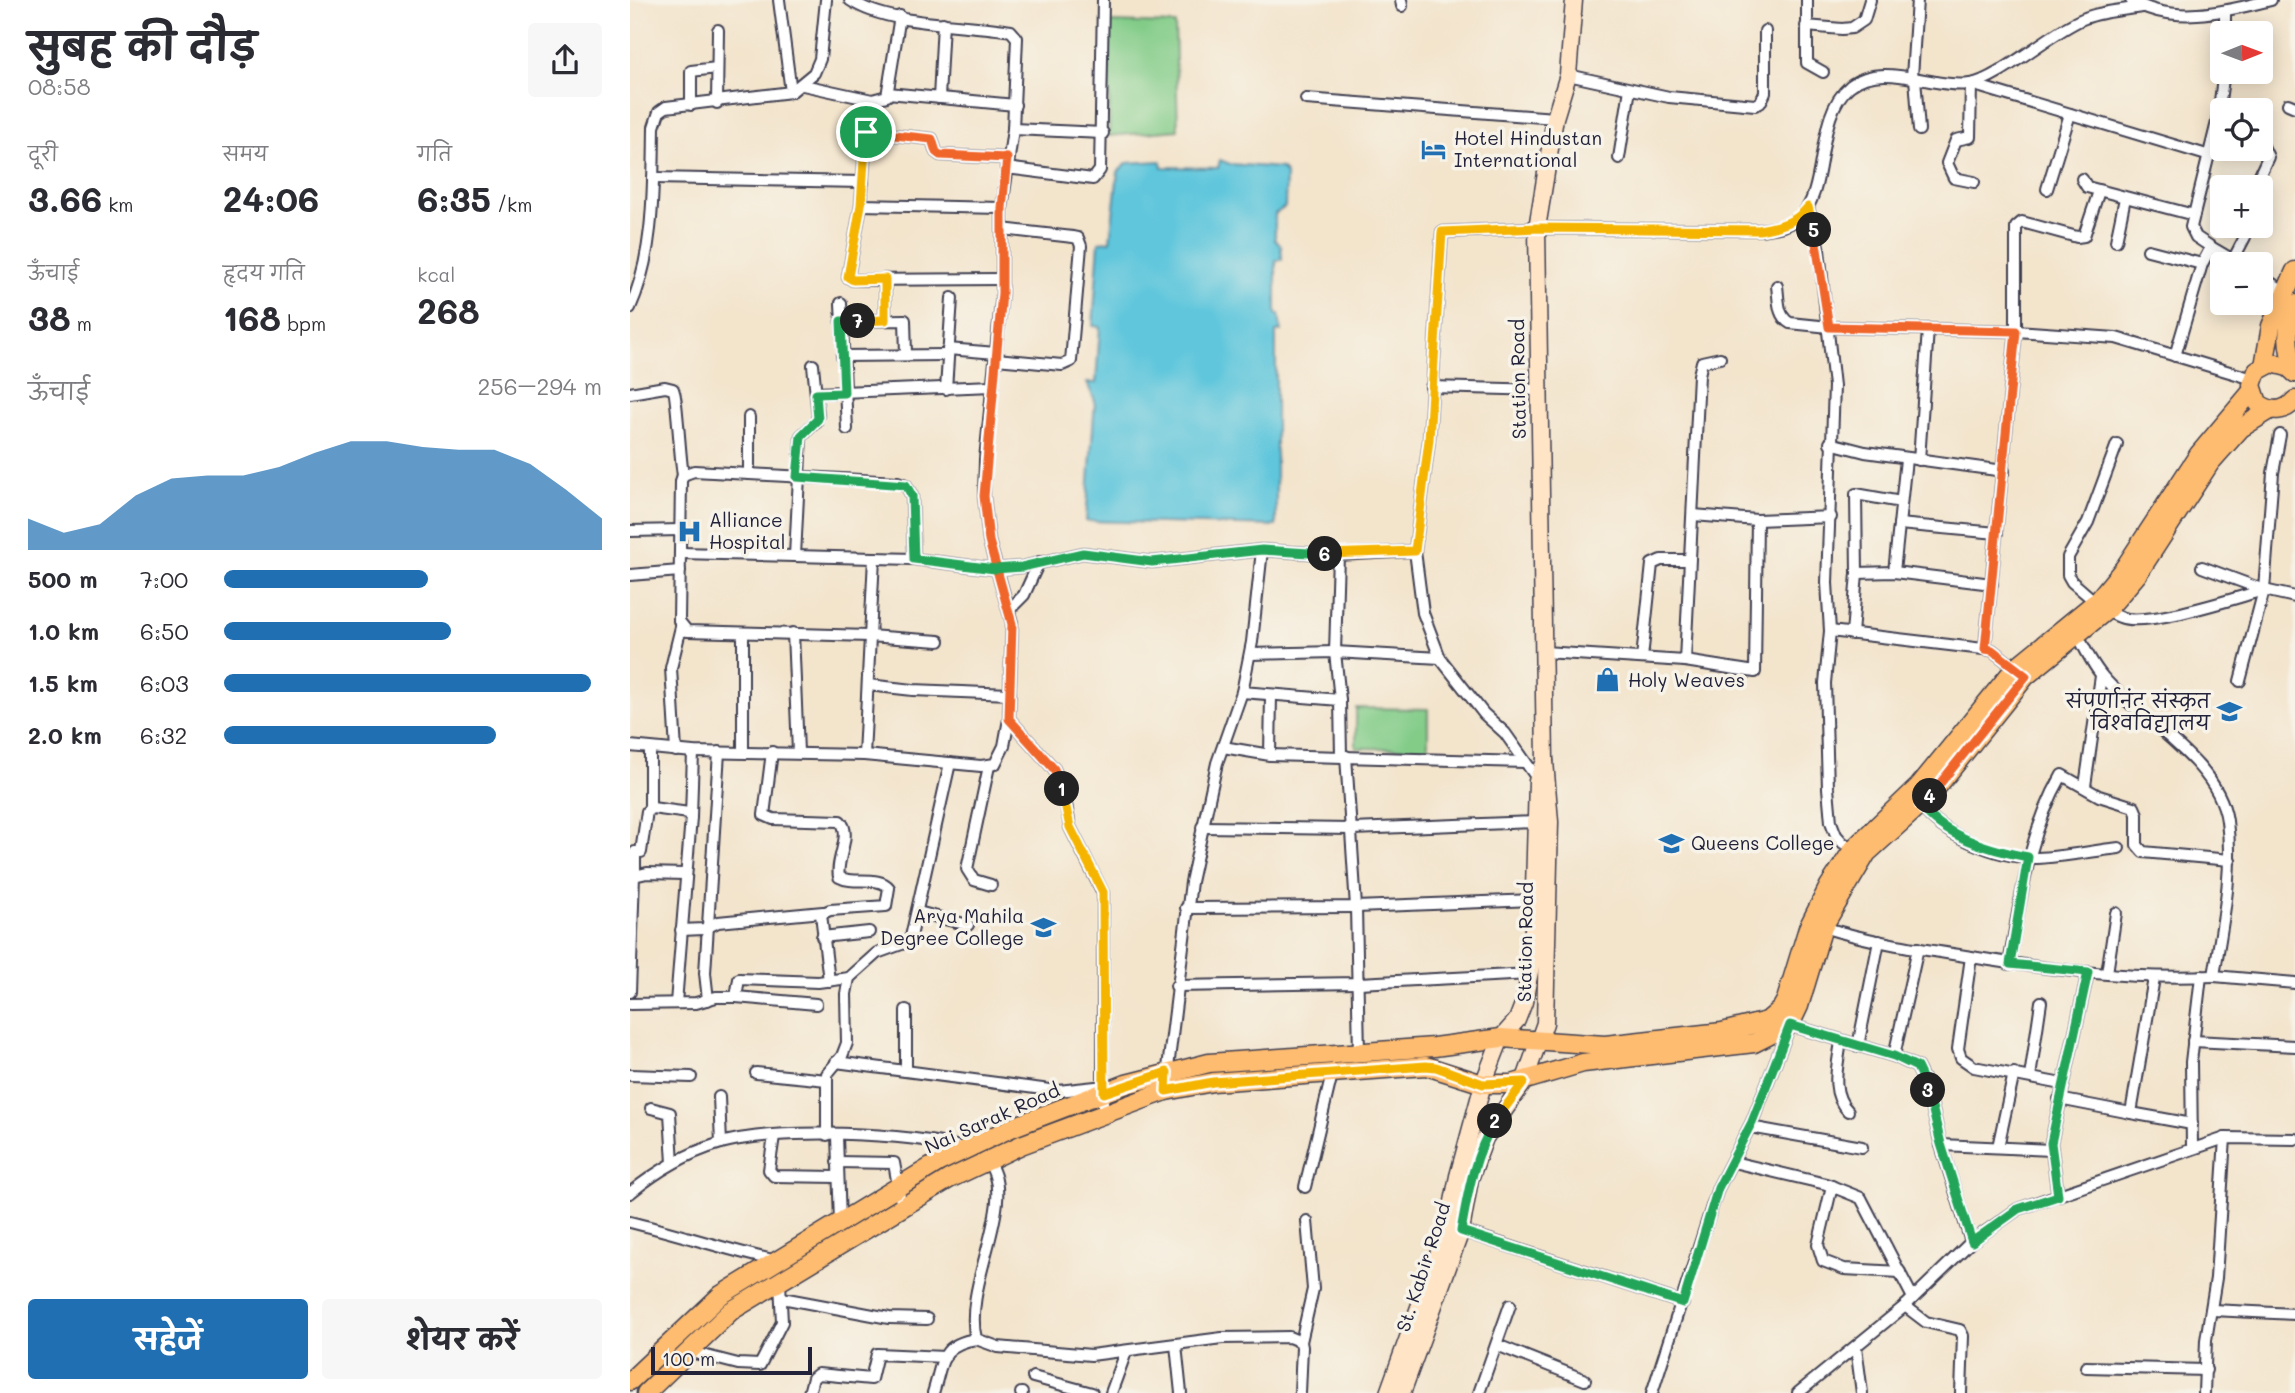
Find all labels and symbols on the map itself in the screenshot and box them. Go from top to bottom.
north arrow [2210,21,2273,84]
pin [836,102,896,162]
place label: Hotel Hindustan International [1454,125,1602,172]
hotel icon: Hotel Hindustan International [1420,135,1448,163]
pin: 5 [1796,212,1832,247]
pin: 7 [840,304,876,338]
street label: Station Road [1504,319,1531,439]
place label: Alliance Hospital [709,507,786,554]
hospital icon: Alliance Hospital [675,517,703,545]
pin: 6 [1308,536,1342,572]
shop icon: Holy Weaves [1594,666,1622,694]
place label: Holy Weaves [1628,667,1745,692]
place label: संपूर्णानंद संस्कृत विश्वविद्यालय [2065,687,2212,735]
school or university icon: संपूर्णानंद संस्कृत विश्वविद्यालय [2216,698,2244,726]
pin: 1 [1044,772,1080,806]
pin: 4 [1912,778,1948,814]
school or university icon: Queens College [1657,829,1685,857]
place label: Queens College [1691,830,1835,855]
street label: Station Road [1511,882,1538,1002]
place label: Arya Mahila Degree College [880,903,1024,950]
school or university icon: Arya Mahila Degree College [1030,913,1058,941]
pin: 3 [1910,1072,1946,1108]
street label: Nai Sarak Road [920,1077,1063,1158]
pin: 2 [1478,1104,1512,1138]
street label: St. Kabir Road [1390,1199,1455,1335]
scale bar [651,1344,812,1376]

